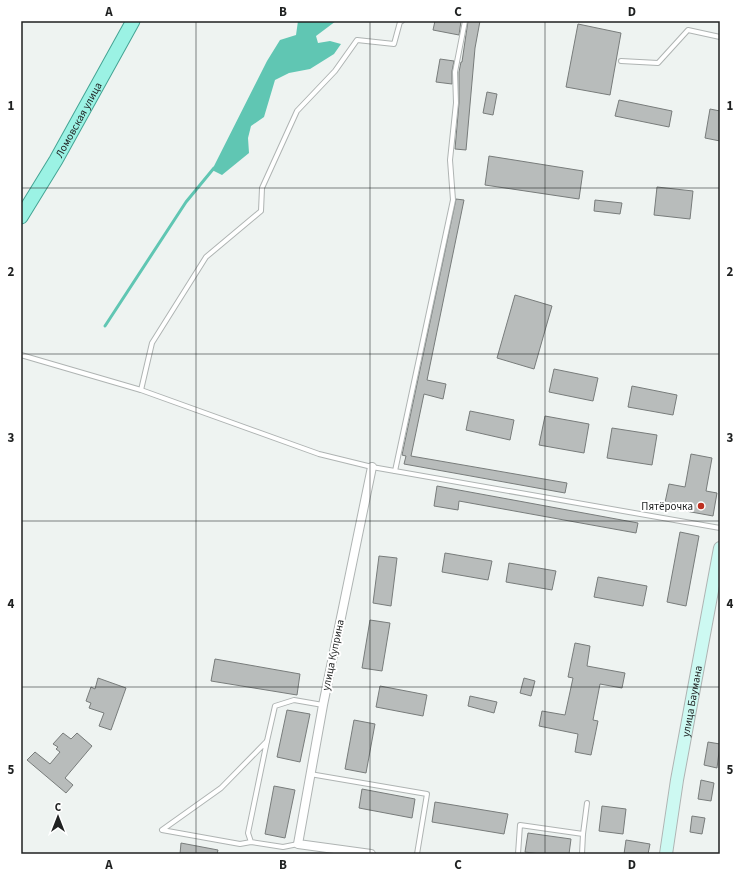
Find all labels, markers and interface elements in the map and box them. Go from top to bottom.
text: A [104,3,113,21]
text: B [279,3,287,21]
text: C [454,3,462,21]
text: D [628,3,636,21]
street label: Ломовская улица [51,79,105,160]
text: 1 [8,97,15,115]
text: 1 [727,97,734,115]
text: 2 [8,263,15,281]
text: 2 [727,263,734,281]
text: 3 [8,429,15,447]
text: 3 [727,429,734,447]
place label: Пятёрочка [641,499,693,514]
marker: Пятёрочка [696,501,706,511]
text: 4 [8,595,15,613]
text: 4 [727,595,734,613]
street label: улица Куприна [318,618,348,692]
street label: улица Баумана [678,664,706,738]
text: 5 [8,761,15,779]
text: 5 [727,761,734,779]
north arrow [38,797,78,837]
text: С [55,800,62,815]
text: A [104,856,113,874]
text: B [279,856,287,874]
text: C [454,856,462,874]
text: D [628,856,636,874]

